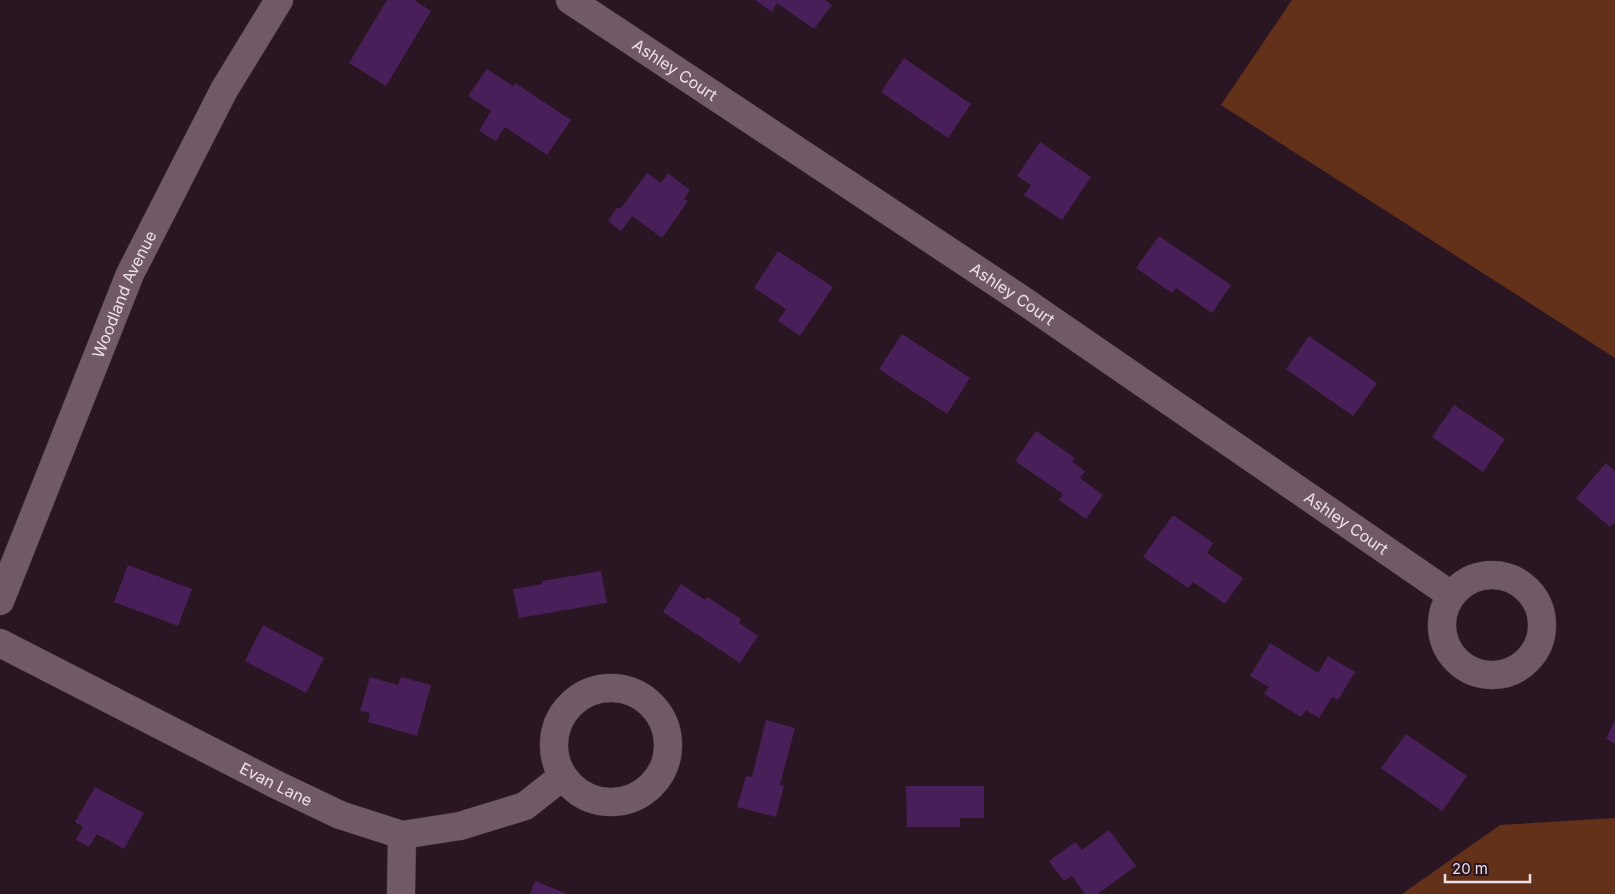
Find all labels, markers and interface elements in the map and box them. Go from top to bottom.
street label: Ashley Court [629,34,721,105]
street label: Woodland Avenue [88,227,161,361]
street label: Ashley Court [966,258,1059,329]
street label: Ashley Court [1300,487,1392,559]
street label: Evan Lane [236,758,316,810]
scale bar [1445,852,1530,884]
text: 20 m [1452,859,1488,878]

